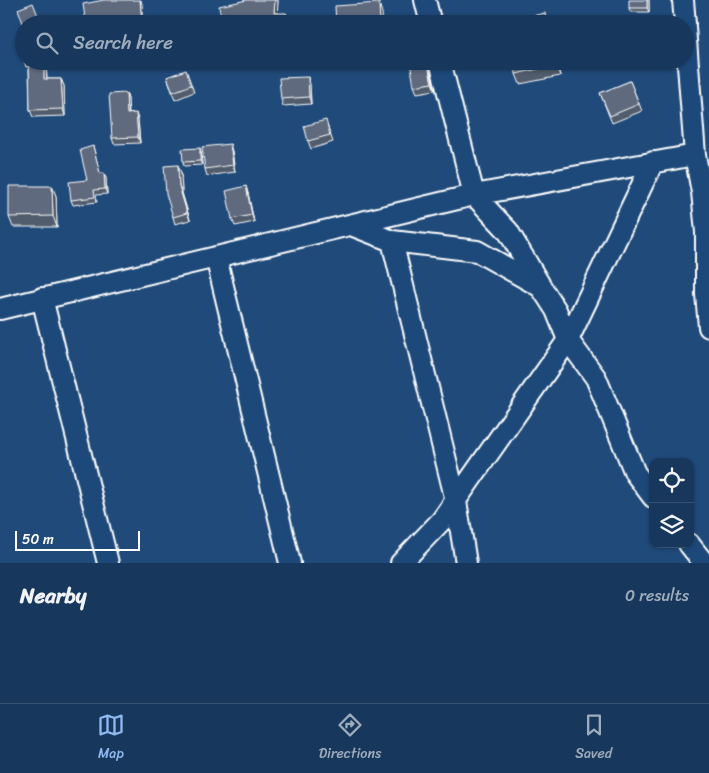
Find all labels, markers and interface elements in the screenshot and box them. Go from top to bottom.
search box [15,15,694,70]
text: Search here [73,26,173,59]
icon: search [33,29,61,57]
map controls [649,458,694,548]
button: locate [649,458,694,503]
button: layers [649,503,694,548]
text: 50 m [22,527,54,552]
scale bar [15,528,140,551]
text: Nearby [20,577,86,615]
text: 0 results [625,581,689,610]
tab: Map [97,711,125,766]
tab: Directions [319,711,381,766]
tab: Saved [575,711,612,766]

